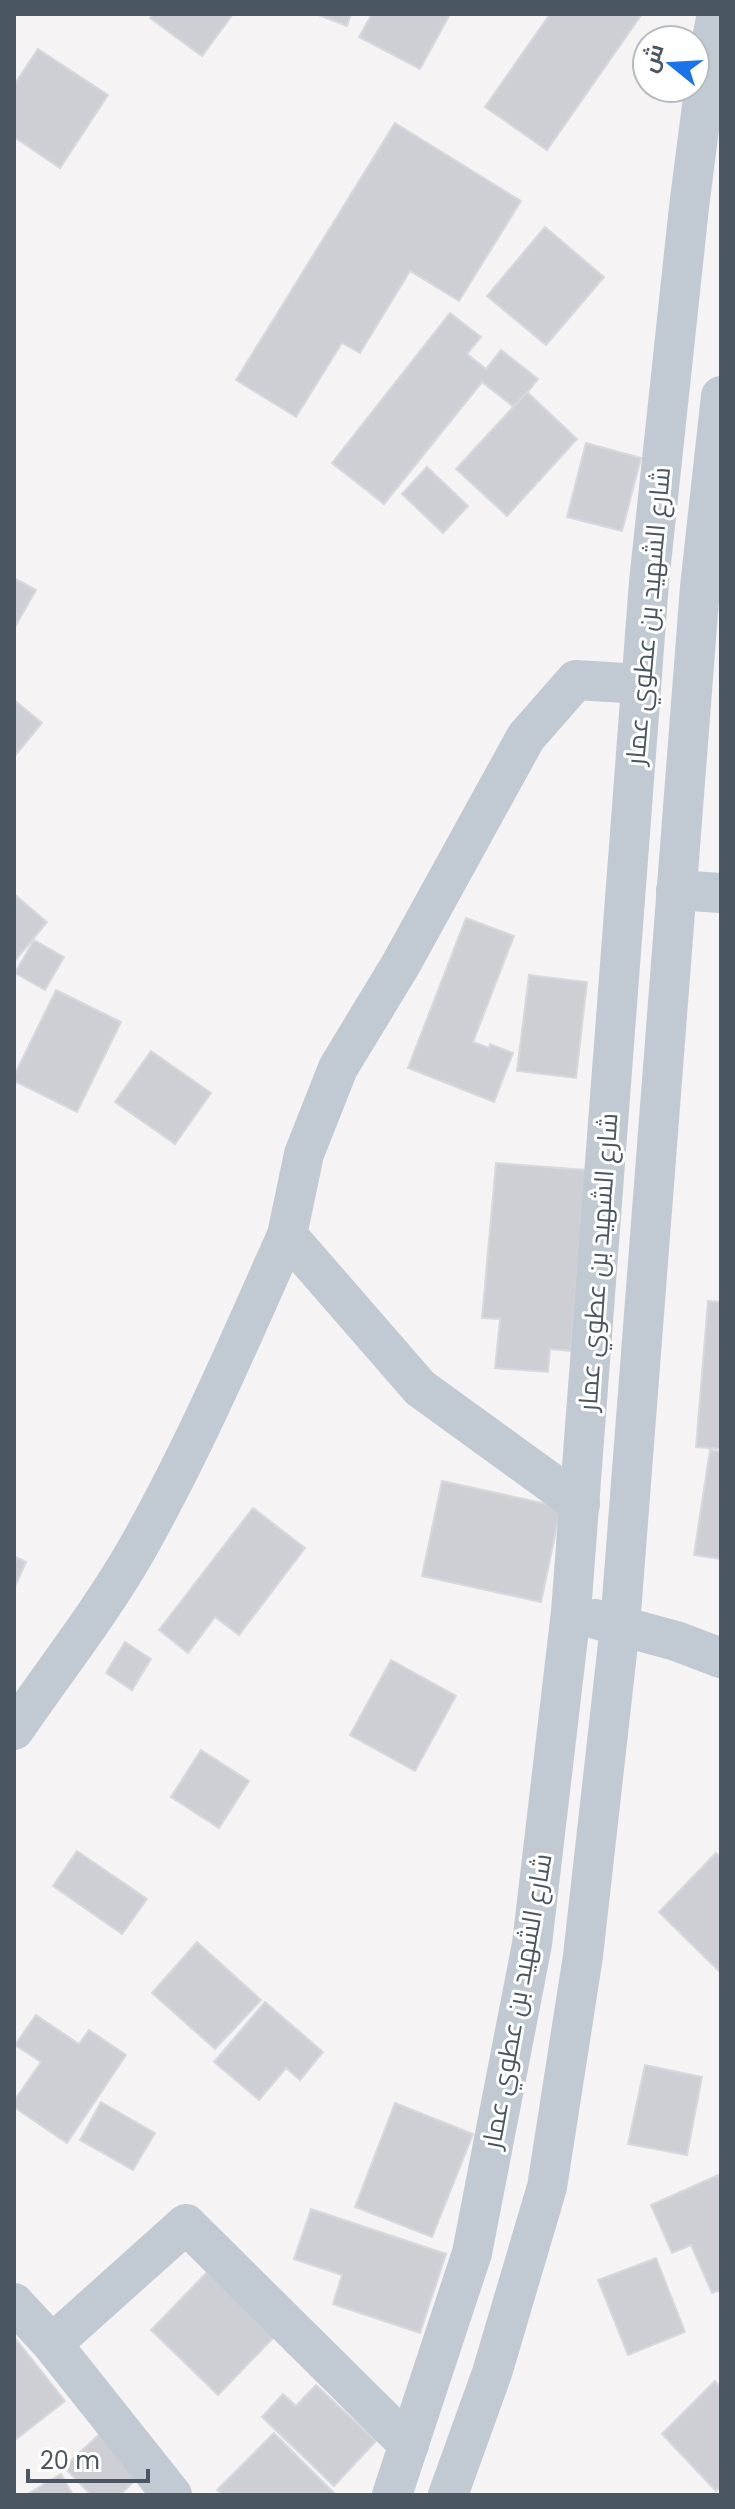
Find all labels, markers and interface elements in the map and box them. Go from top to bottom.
north arrow [631,24,711,104]
text: ش [633,40,672,76]
street label: شارع الشهيد بن عطوي عمار [617,465,681,769]
street label: شارع الشهيد بن عطوي عمار [569,1112,628,1415]
street label: شارع الشهيد بن عطوي عمار [473,1851,563,2154]
scale bar [28,2433,148,2483]
text: 20 m [40,2444,100,2477]

